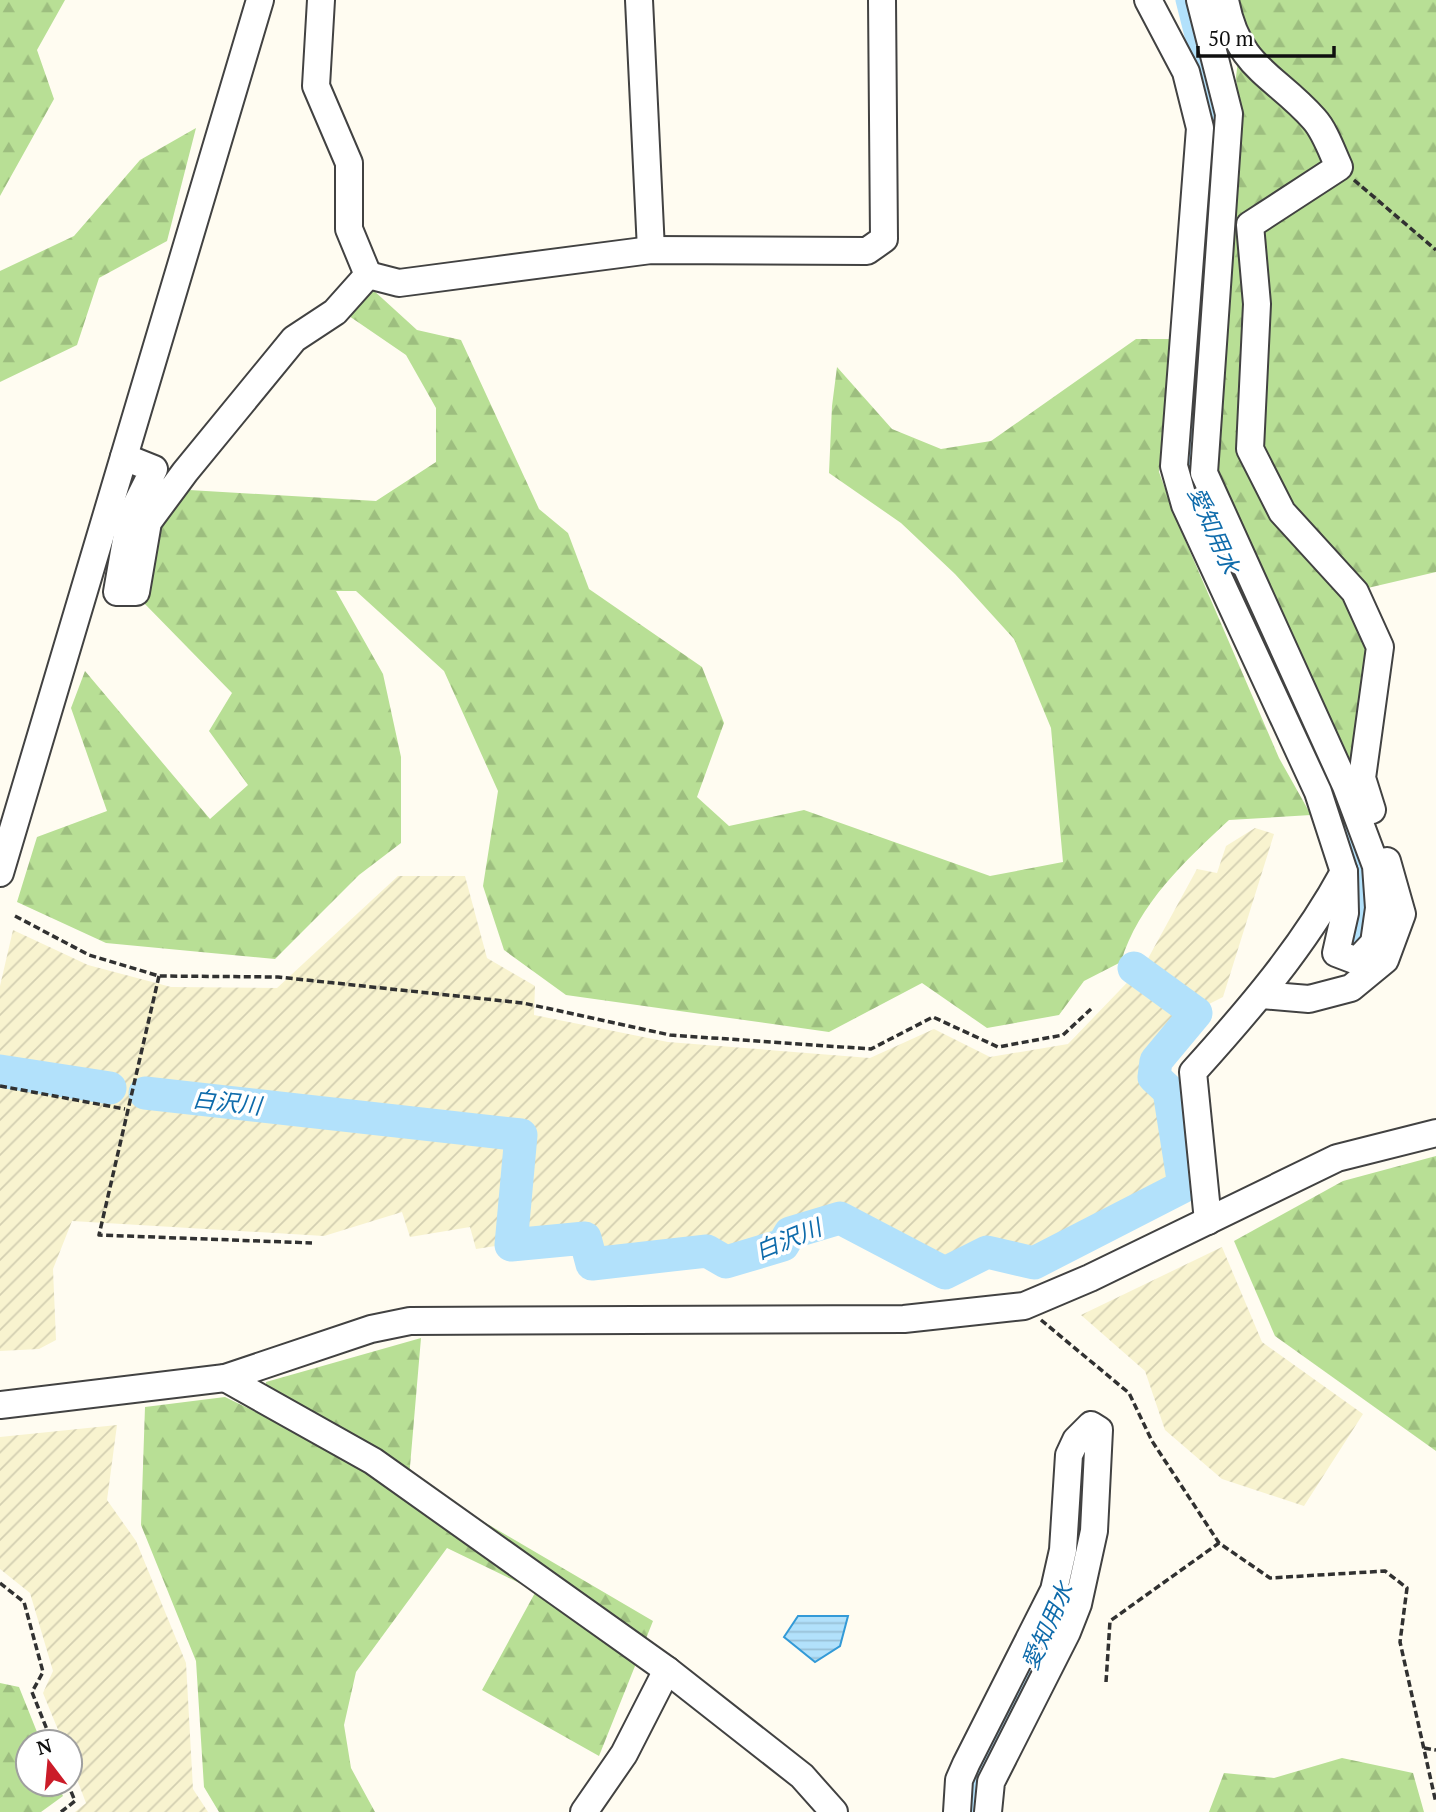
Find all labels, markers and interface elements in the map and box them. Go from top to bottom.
scale bar [1198,14,1334,58]
text: 50 m [1208,24,1254,52]
water label: 愛知用水 [1181,482,1248,581]
water label: 白沢川 [191,1083,266,1121]
water label: 白沢川 [750,1211,829,1266]
water label: 愛知用水 [1014,1575,1081,1674]
north arrow [14,1728,84,1798]
text: N [34,1732,55,1760]

